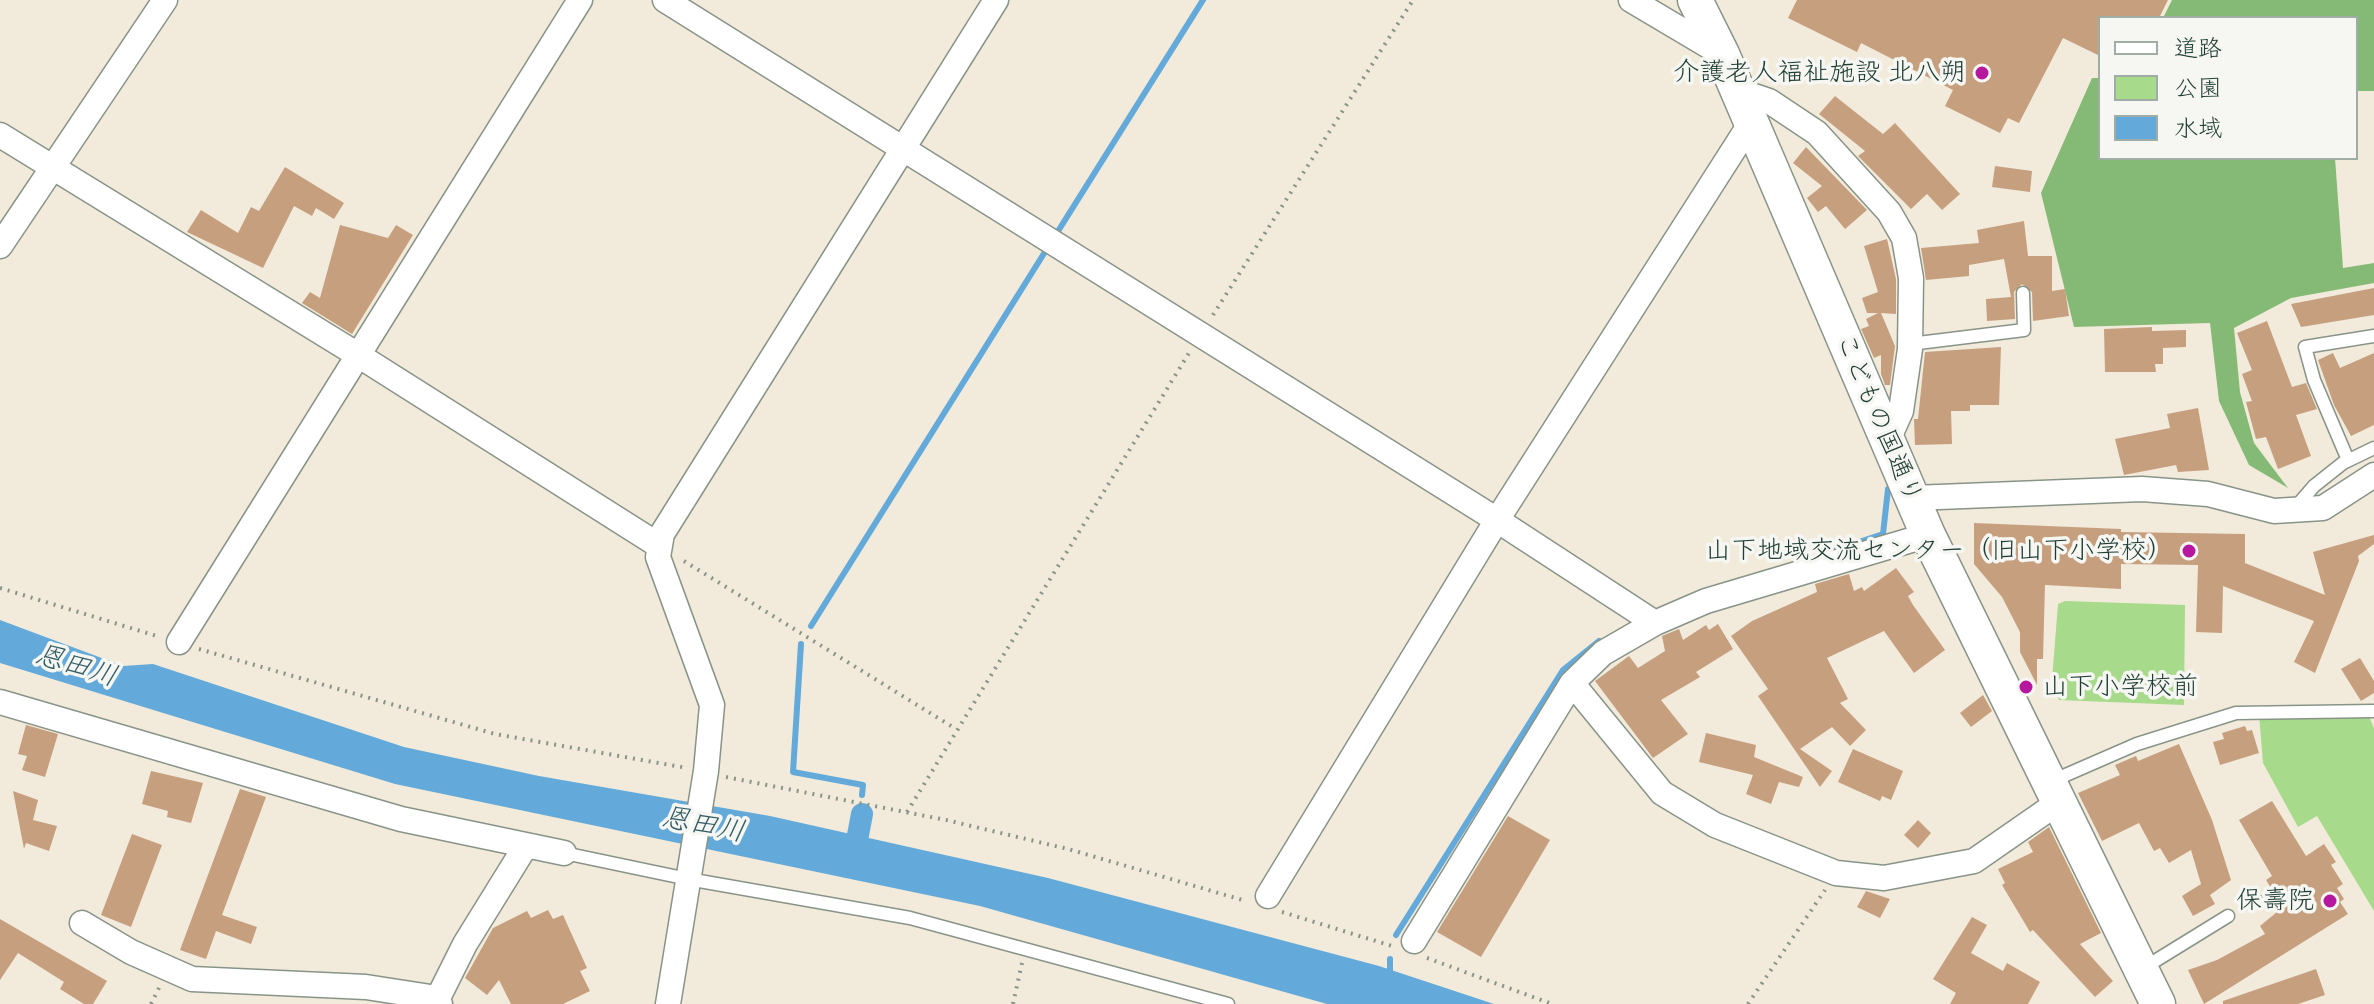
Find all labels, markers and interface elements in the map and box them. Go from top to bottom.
legend [2098,16,2358,160]
text: 道路 [2174,27,2222,69]
place label: 介護老人福祉施設 北八朔 [1673,57,1966,89]
marker: 介護老人福祉施設 北八朔 [1973,64,1991,82]
text: 公園 [2174,67,2222,109]
text: 水域 [2174,107,2222,149]
street label: こどもの国通り [1828,329,1928,509]
place label: 山下地域交流センター（旧山下小学校） [1705,535,2173,567]
marker: 山下地域交流センター（旧山下小学校） [2180,542,2198,560]
water label: 恩田川 [31,639,121,695]
place label: 山下小学校前 [2042,671,2198,703]
marker: 山下小学校前 [2017,678,2035,696]
water label: 恩田川 [659,801,747,851]
place label: 保壽院 [2236,885,2314,917]
marker: 保壽院 [2321,892,2339,910]

